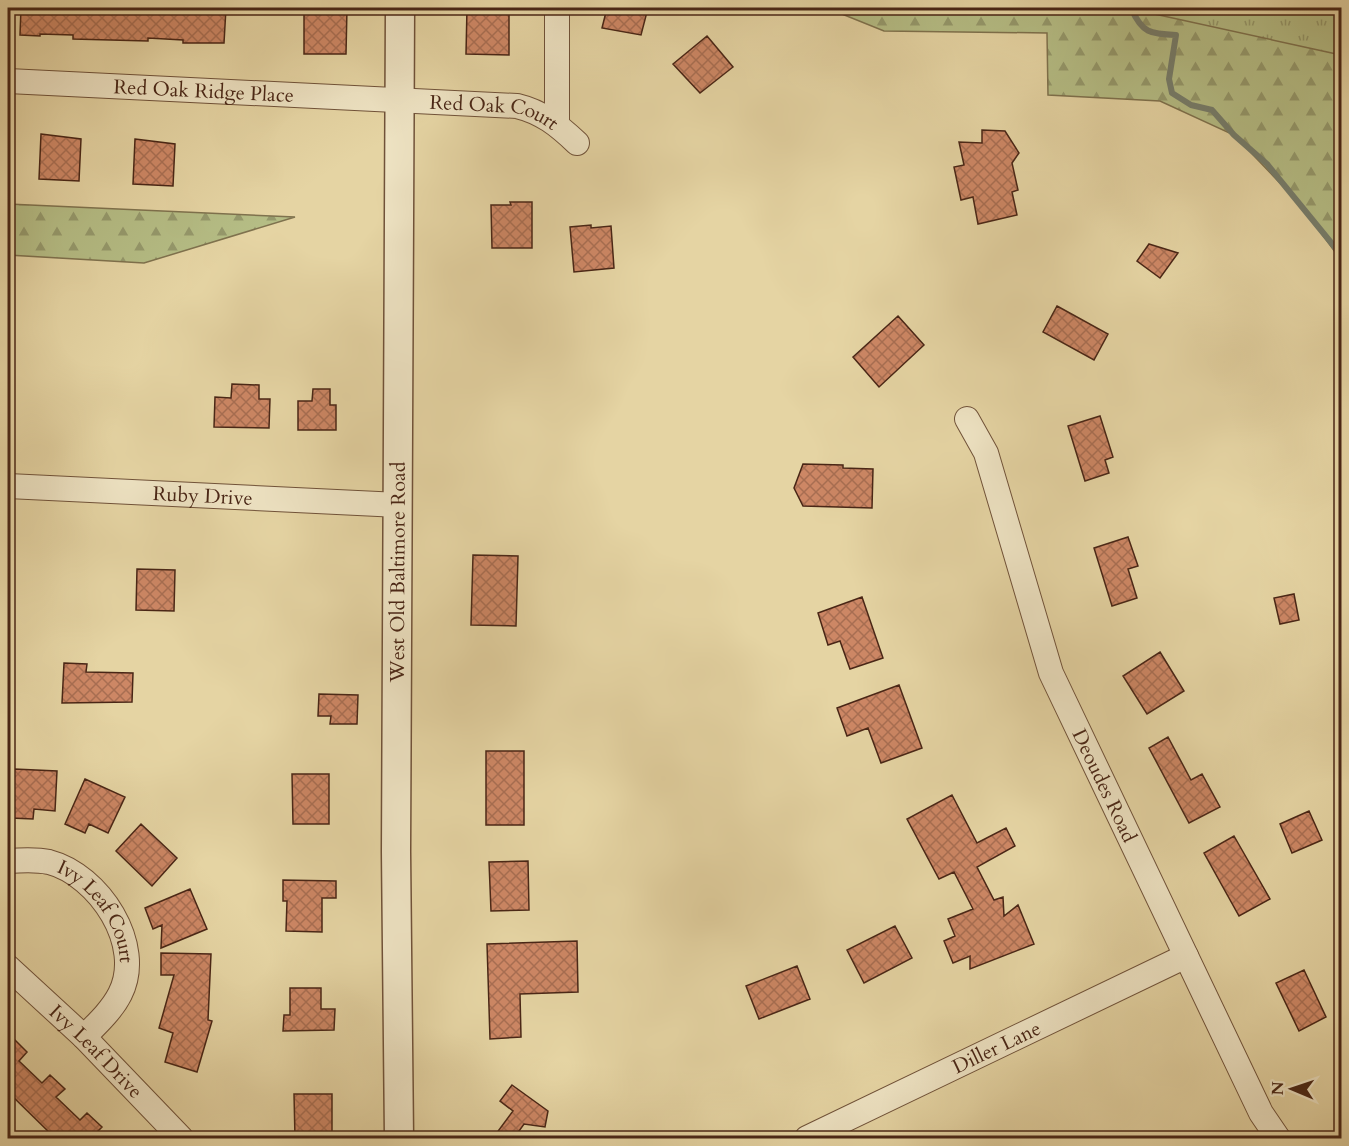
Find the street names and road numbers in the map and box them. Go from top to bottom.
street label: Red Oak Ridge Place [113,73,295,109]
street label: Red Oak Court [429,88,565,136]
street label: West Old Baltimore Road [383,461,411,683]
street label: Ruby Drive [152,480,253,511]
street label: Deoudes Road [1066,724,1144,847]
street label: Ivy Leaf Court [53,853,141,964]
street label: Ivy Leaf Drive [43,998,149,1104]
street label: Diller Lane [948,1014,1045,1080]

